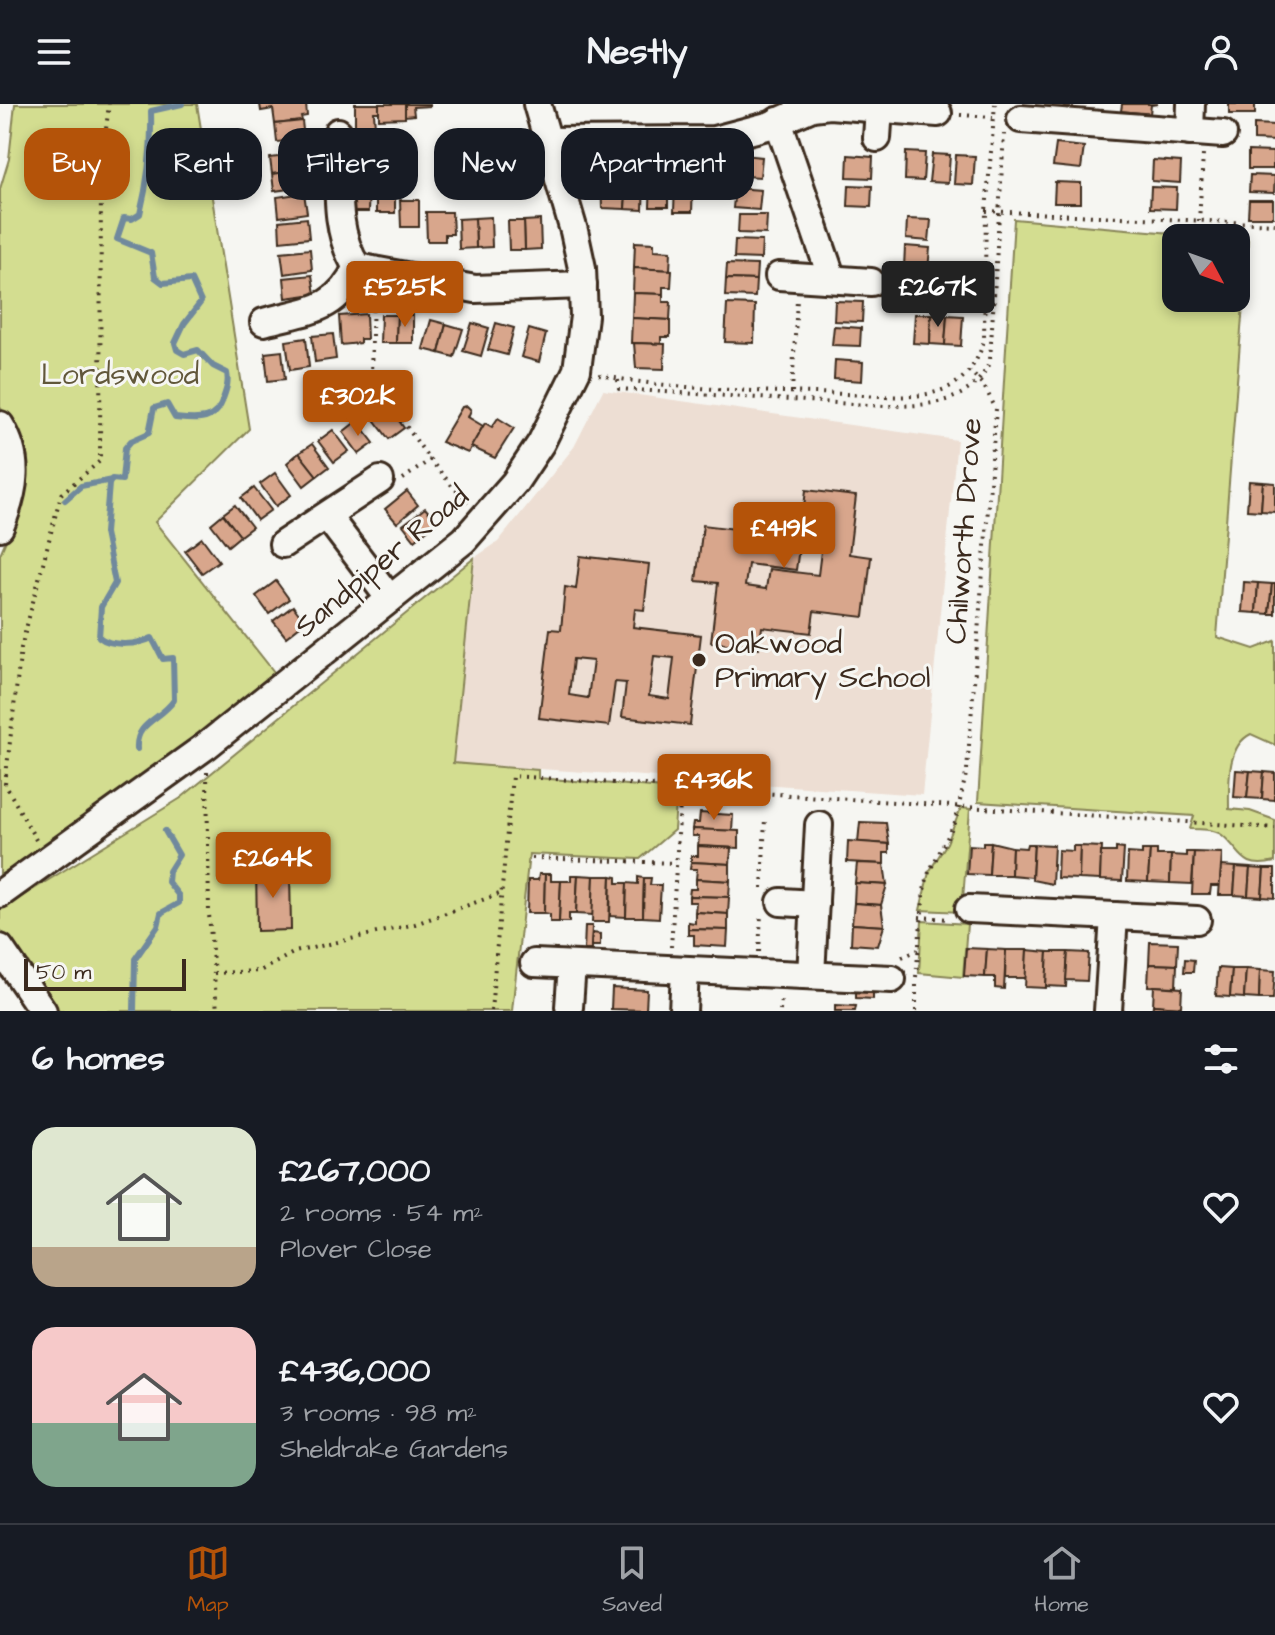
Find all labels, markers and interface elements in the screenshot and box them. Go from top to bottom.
text: Nestly [587,27,688,78]
icon: menu [32,30,76,74]
icon: person [1199,30,1243,74]
chip: Buy [24,128,130,200]
chip: Rent [146,128,262,200]
chip: Filters [278,128,418,200]
chip: New [434,128,545,200]
chip: Apartment [561,128,754,200]
north arrow [1162,224,1250,312]
map controls [1162,224,1250,312]
pin: £525K [349,261,461,329]
pin: £267K [882,261,994,329]
text: £525K [364,269,446,305]
text: £267K [900,269,976,305]
park label: Lordswood [41,354,199,396]
pin: £302K [302,370,414,438]
text: £302K [321,378,395,414]
street label: Chilworth Drove [935,417,993,646]
street label: Sandpiper Road [285,476,478,647]
pin: £419K [728,502,840,570]
text: £419K [751,510,817,546]
place label: Oakwood Primary School [715,623,930,700]
marker: Oakwood Primary School [690,651,708,669]
pin: £436K [658,754,770,822]
text: £436K [676,762,752,798]
pin: £264K [217,832,329,900]
text: £264K [234,840,312,876]
scale bar [24,955,186,991]
text: 50 m [36,957,91,988]
text: 6 homes [32,1035,165,1083]
icon: filters [1199,1037,1243,1081]
text: £267,000 [280,1147,430,1195]
icon: home [96,1159,192,1255]
icon: heart [1199,1185,1243,1229]
text: 2 rooms · 54 m² [280,1195,483,1231]
text: Plover Close [280,1231,432,1267]
text: £436,000 [280,1347,430,1395]
icon: home [96,1359,192,1455]
icon: heart [1199,1385,1243,1429]
text: 3 rooms · 98 m² [280,1395,477,1431]
text: Sheldrake Gardens [280,1431,508,1467]
tab: Map [186,1541,230,1620]
tab: Saved [602,1541,662,1620]
tab: Home [1034,1541,1089,1620]

